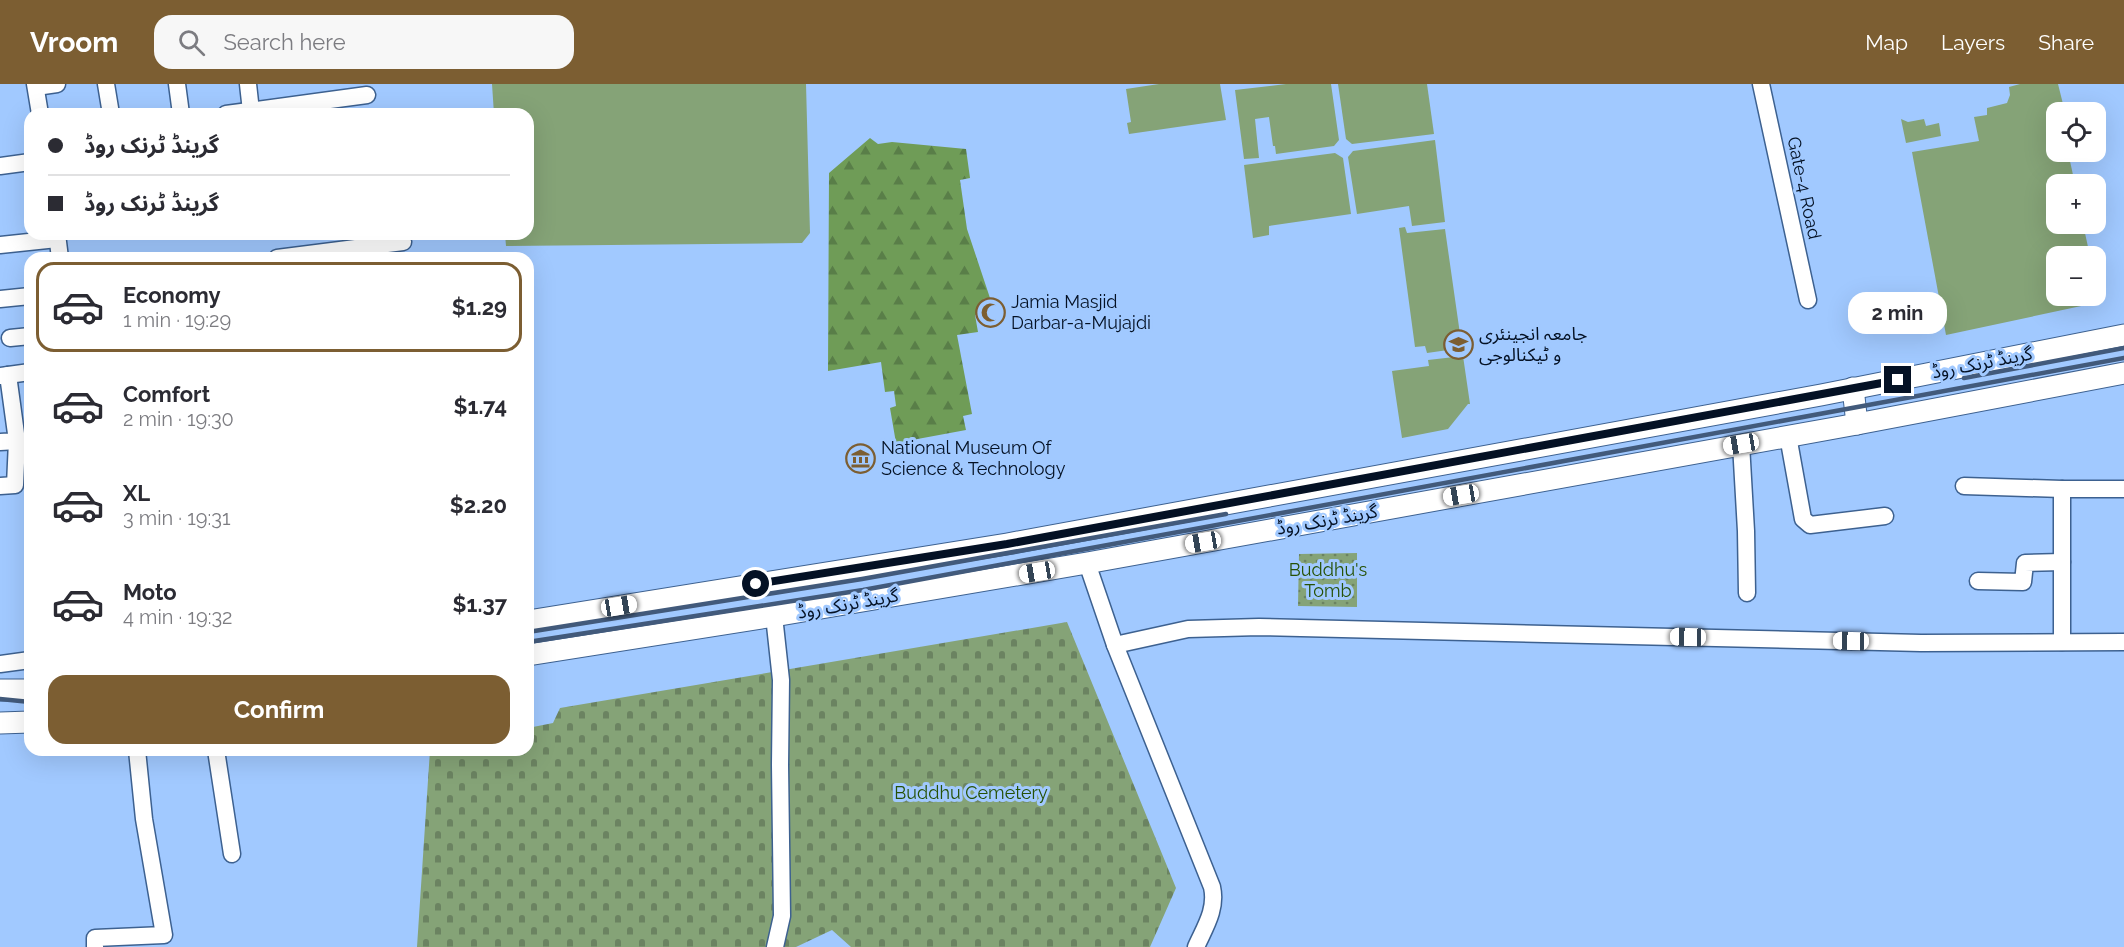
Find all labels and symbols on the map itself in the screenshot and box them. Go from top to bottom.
street label: Gate-4 Road [1783,135,1826,241]
place label: Jamia Masjid Darbar-a-Mujajdi [1011,291,1151,333]
callout: 2 min [1848,293,1948,335]
mosque icon: Jamia Masjid Darbar-a-Mujajdi [974,296,1006,328]
place label: جامعہ انجینئری و ٹیکنالوجی [1479,323,1587,366]
school or university icon: جامعہ انجینئری و ٹیکنالوجی [1442,328,1474,360]
street label: گرینڈ ٹرنک روڈ [1930,342,2035,384]
route end [1884,366,1911,393]
car [1722,432,1760,456]
place label: National Museum Of Science & Technology [881,437,1066,479]
museum icon: National Museum Of Science & Technology [844,442,876,474]
car [1442,483,1480,507]
street label: گرینڈ ٹرنک روڈ [1275,500,1380,540]
car [1184,530,1222,554]
park label: Buddhu's Tomb [1289,559,1367,601]
car [1018,560,1056,584]
route start [742,570,769,597]
street label: گرینڈ ٹرنک روڈ [796,584,901,624]
car [600,594,638,618]
car [1670,628,1706,646]
car [1833,632,1869,650]
park label: Buddhu Cemetery [894,782,1048,803]

